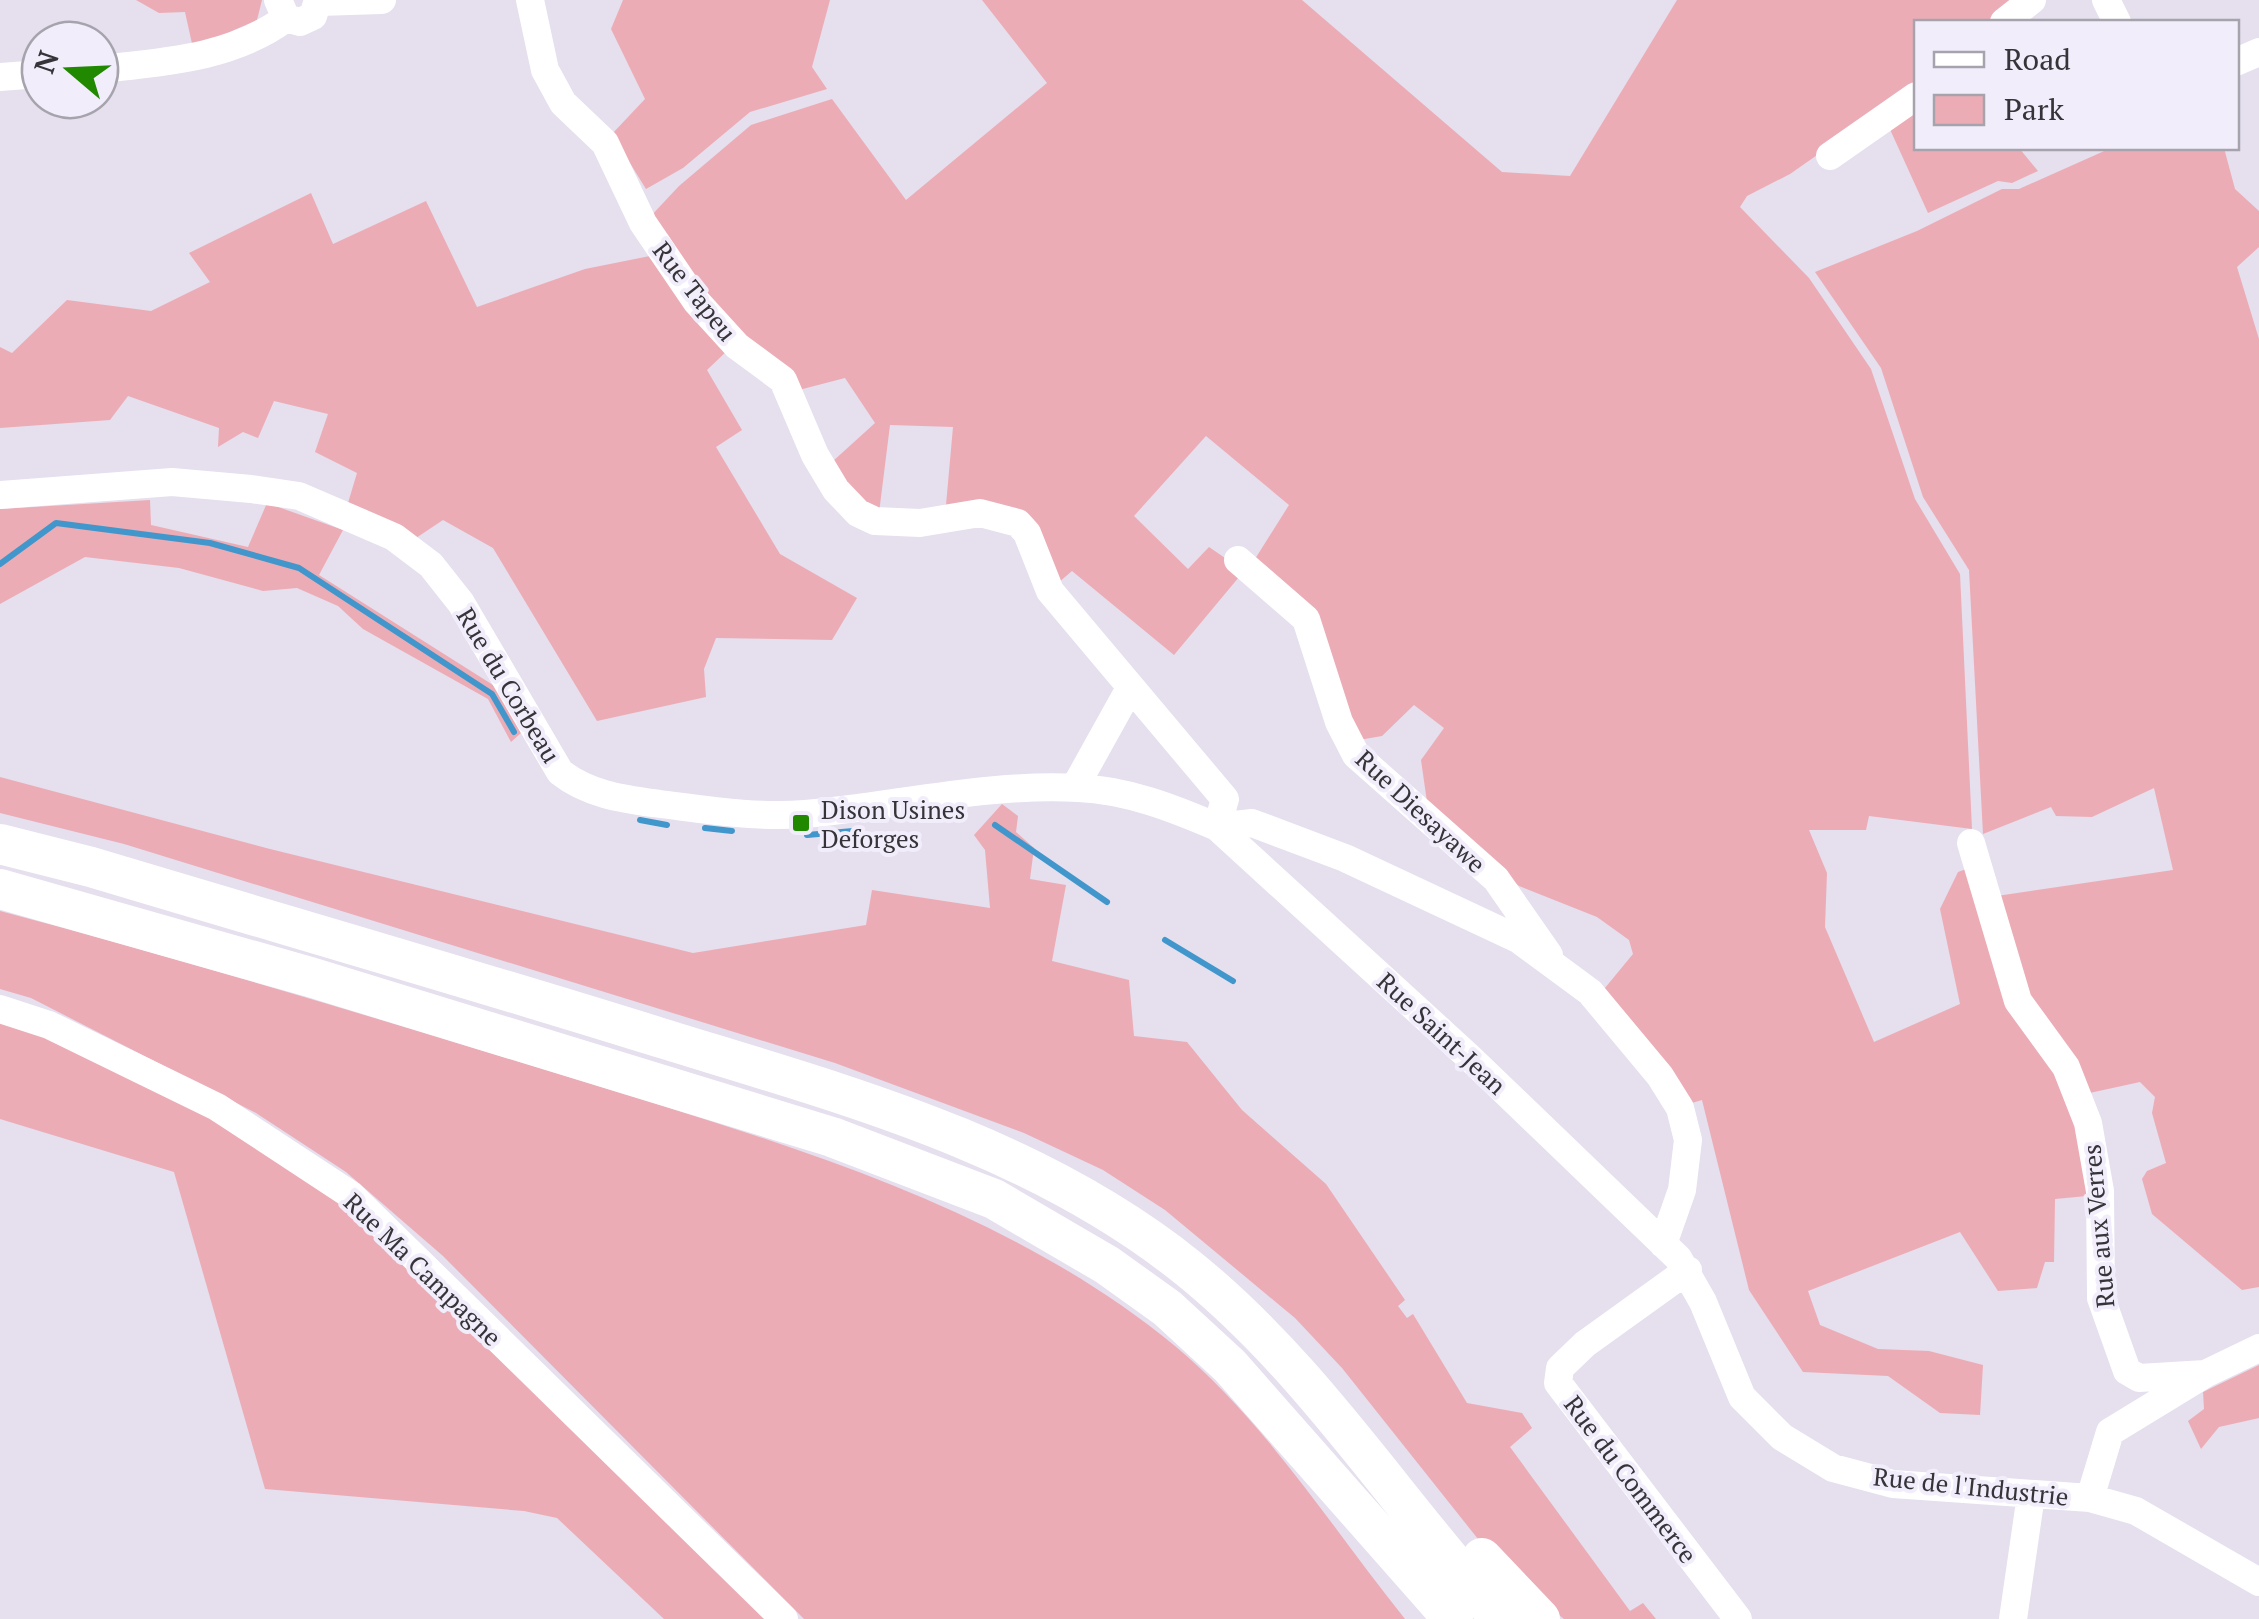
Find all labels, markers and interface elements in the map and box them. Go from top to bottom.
north arrow [20,20,120,120]
legend [1914,20,2239,150]
text: Road [2004,39,2071,79]
text: N [25,46,67,78]
text: Park [2004,89,2065,129]
street label: Rue Tapeu [646,235,744,347]
street label: Rue du Corbeau [450,601,568,769]
street label: Rue Diesayawe [1349,742,1493,880]
place label: Dison Usines Deforges [821,793,965,855]
marker: Dison Usines Deforges [790,812,812,834]
street label: Rue Saint-Jean [1370,965,1514,1101]
street label: Rue aux Verres [2074,1143,2122,1309]
street label: Rue Ma Campagne [337,1185,509,1353]
street label: Rue du Commerce [1557,1389,1705,1569]
street label: Rue de l'Industrie [1872,1459,2070,1513]

